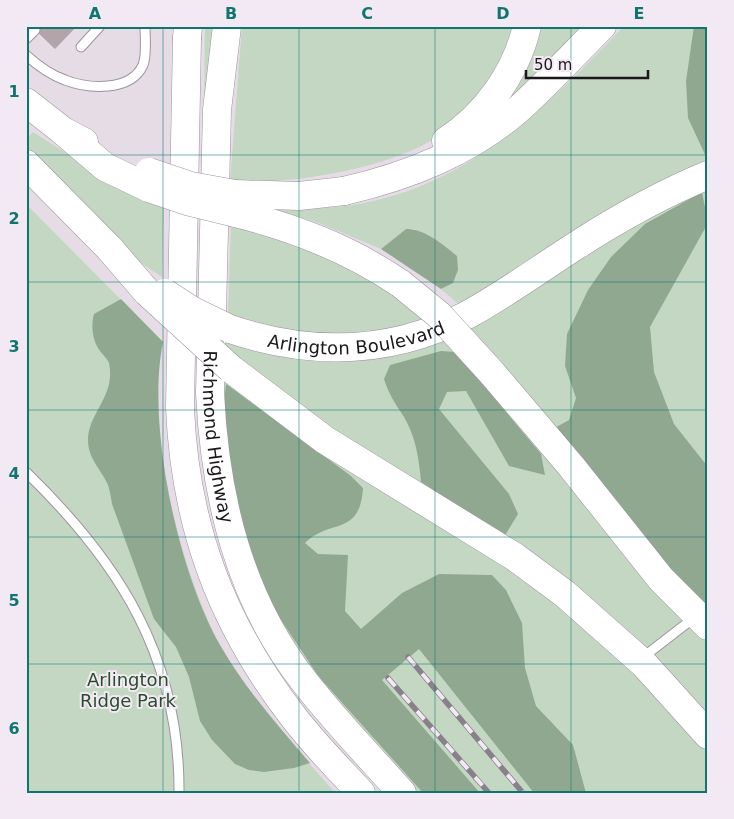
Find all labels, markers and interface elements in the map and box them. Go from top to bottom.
text: A [89,4,102,23]
text: B [225,4,237,23]
text: C [361,4,373,23]
text: D [496,4,510,23]
text: E [634,4,644,23]
scale bar [526,48,649,80]
text: 50 m [534,56,572,74]
text: 1 [8,82,20,101]
text: 2 [8,209,20,228]
street label: Arlington Boulevard [266,316,448,358]
text: 3 [8,337,20,356]
street label: Richmond Highway [199,350,239,526]
text: 4 [8,464,20,483]
text: 5 [8,591,20,610]
park label: Arlington Ridge Park [80,669,177,711]
text: 6 [8,719,20,738]

